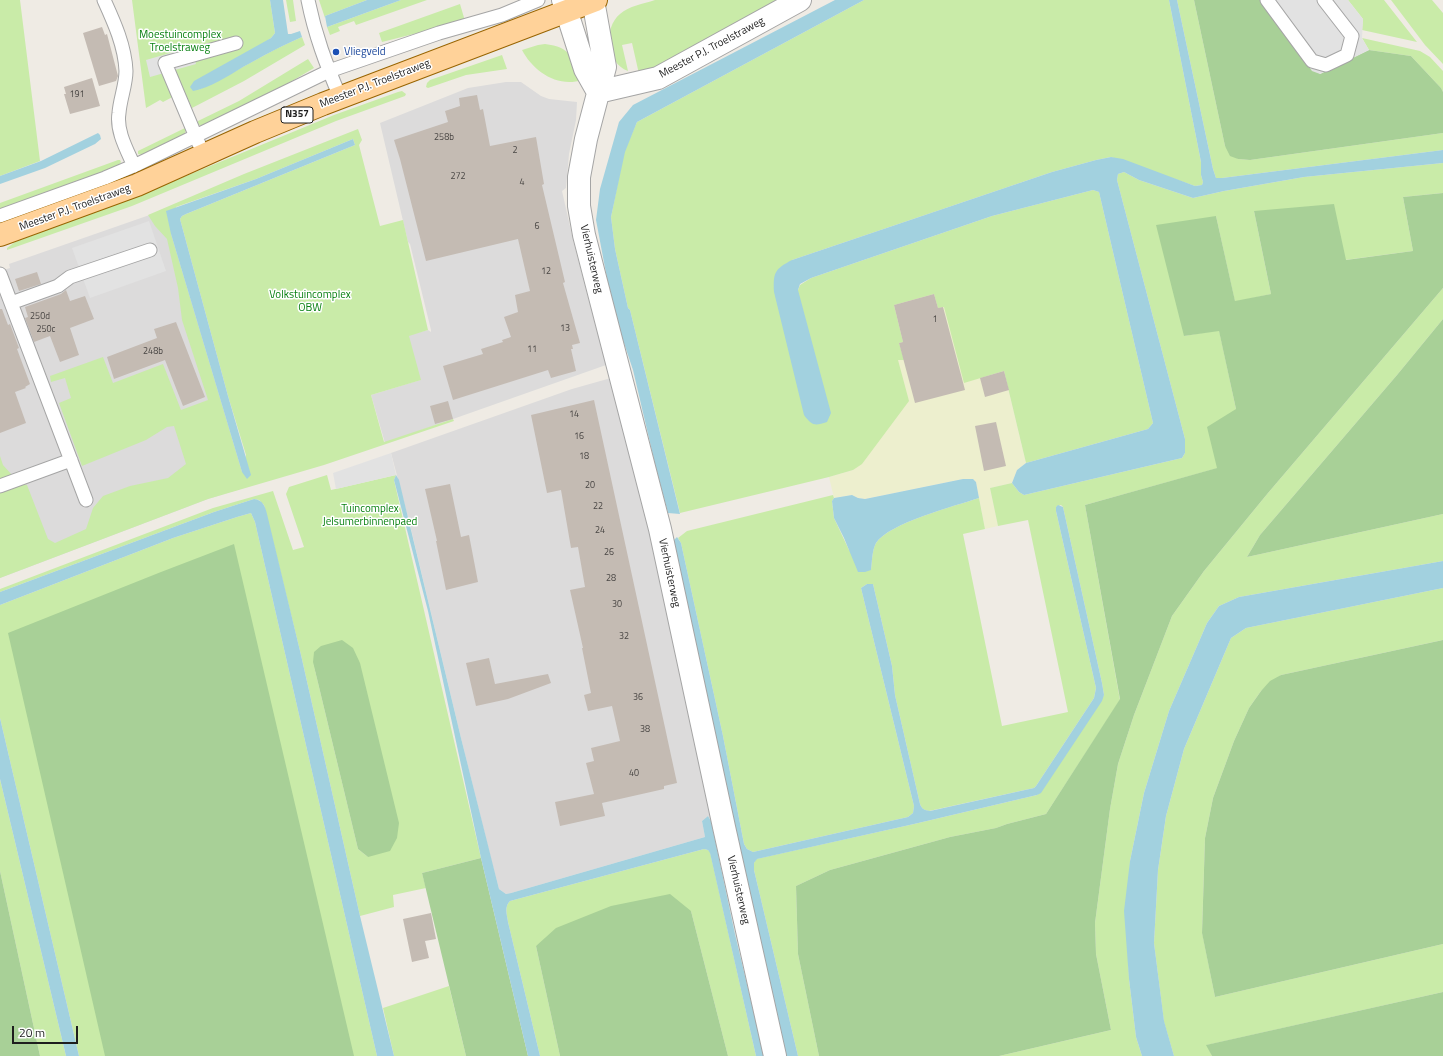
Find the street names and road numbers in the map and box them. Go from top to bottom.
street label: Meester P.J. Troelstraweg [657,15,767,81]
street label: Meester P.J. Troelstraweg [318,57,432,111]
road number: N357 [281,107,313,123]
street label: Meester P.J. Troelstraweg [18,182,132,234]
street label: Vierhuisterweg [577,223,605,295]
street label: Vierhuisterweg [655,537,683,609]
street label: Vierhuisterweg [724,854,752,926]

